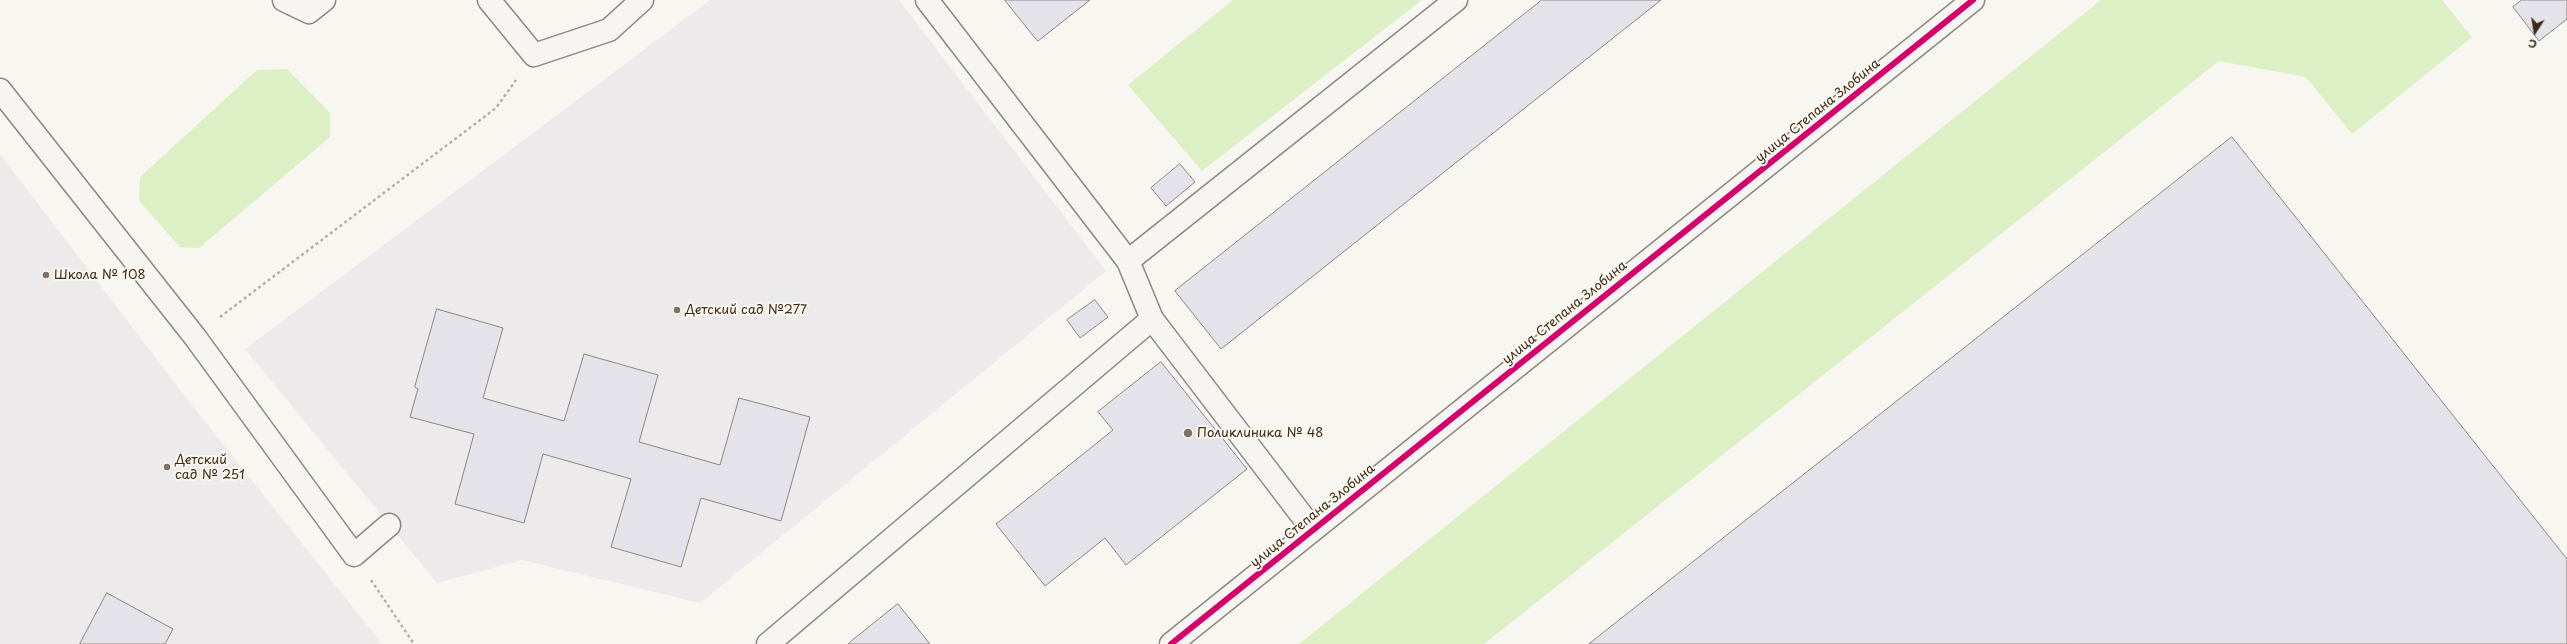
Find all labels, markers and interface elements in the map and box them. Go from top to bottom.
north arrow [2515,12,2555,52]
text: С [2527,35,2538,53]
street label: улица Степана Злобина [1753,56,1883,166]
street label: улица Степана Злобина [1500,258,1630,368]
place label: Школа № 108 [54,267,146,283]
marker: Школа № 108 [41,270,51,280]
place label: Детский сад №277 [685,302,807,318]
marker: Детский сад №277 [672,305,682,315]
place label: Поликлиника № 48 [1197,425,1323,441]
marker: Поликлиника № 48 [1182,427,1194,439]
place label: Детский сад № 251 [175,452,245,483]
street label: улица Степана Злобина [1248,461,1378,571]
marker: Детский сад № 251 [162,462,172,472]

